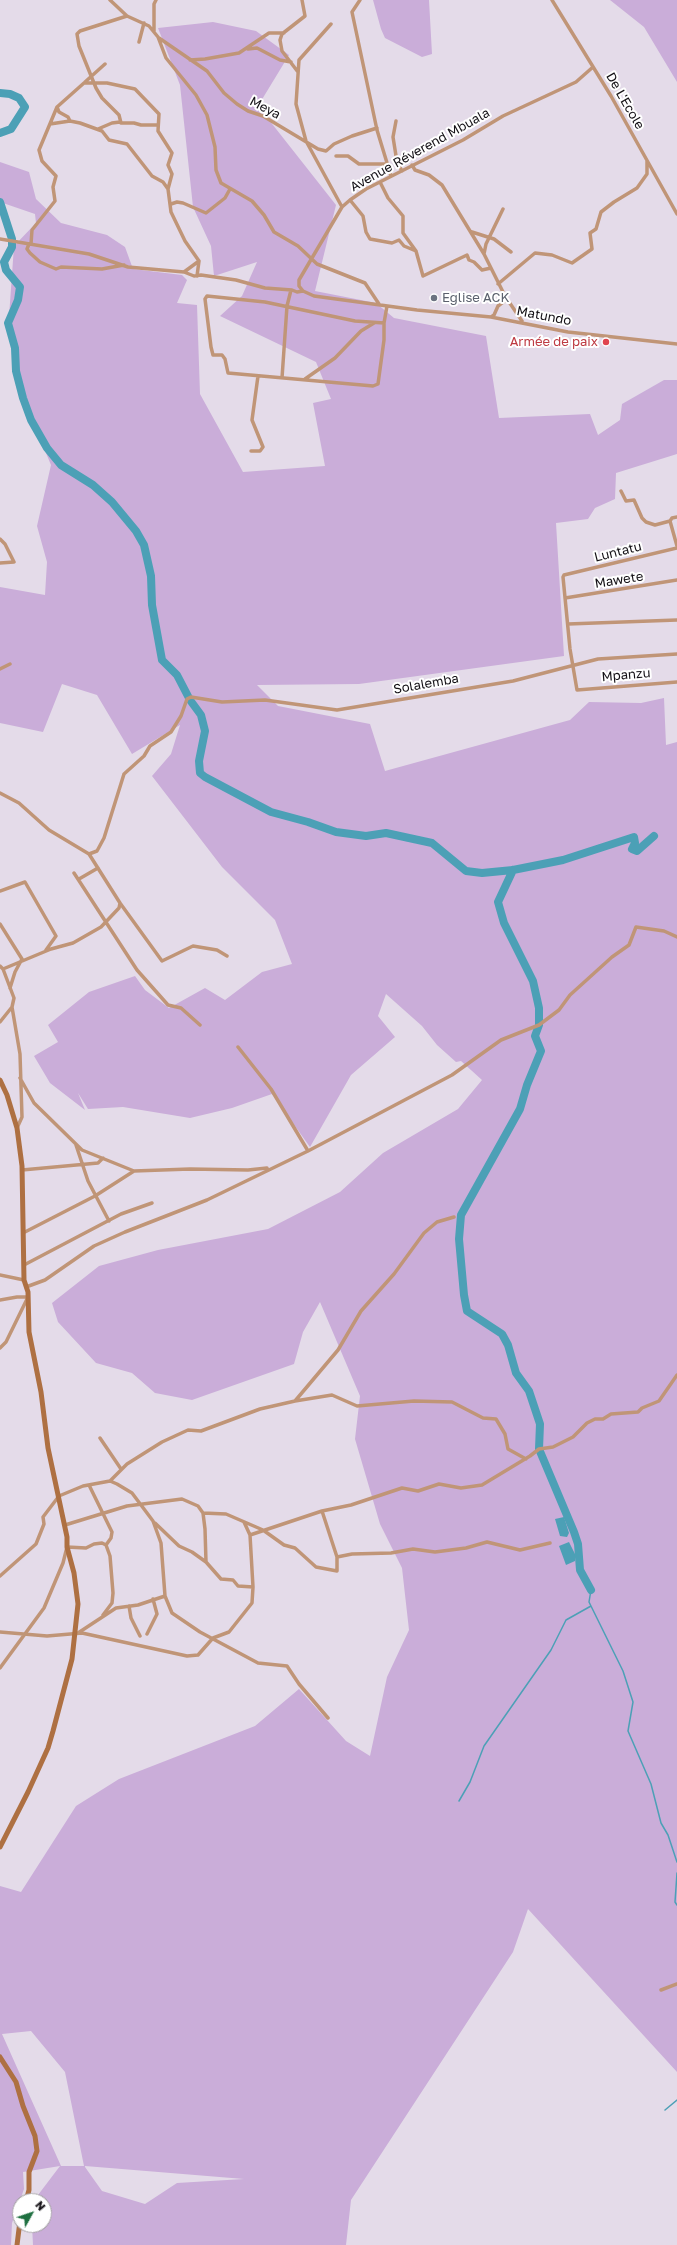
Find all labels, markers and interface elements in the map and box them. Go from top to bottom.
street label: De L'Ecole [602,70,648,132]
street label: Meya [247,93,283,123]
street label: Avenue Réverend Mbuala [347,105,493,195]
place label: Eglise ACK [442,290,509,306]
marker: Eglise ACK [429,293,439,303]
street label: Matundo [515,303,573,329]
place label: Armée de paix [510,334,598,350]
marker: Armée de paix [601,337,611,347]
street label: Luntatu [593,539,643,565]
street label: Mawete [594,568,644,592]
street label: Mpanzu [601,665,651,685]
street label: Solalemba [392,671,460,697]
north arrow [12,2193,52,2233]
text: N [33,2198,48,2213]

